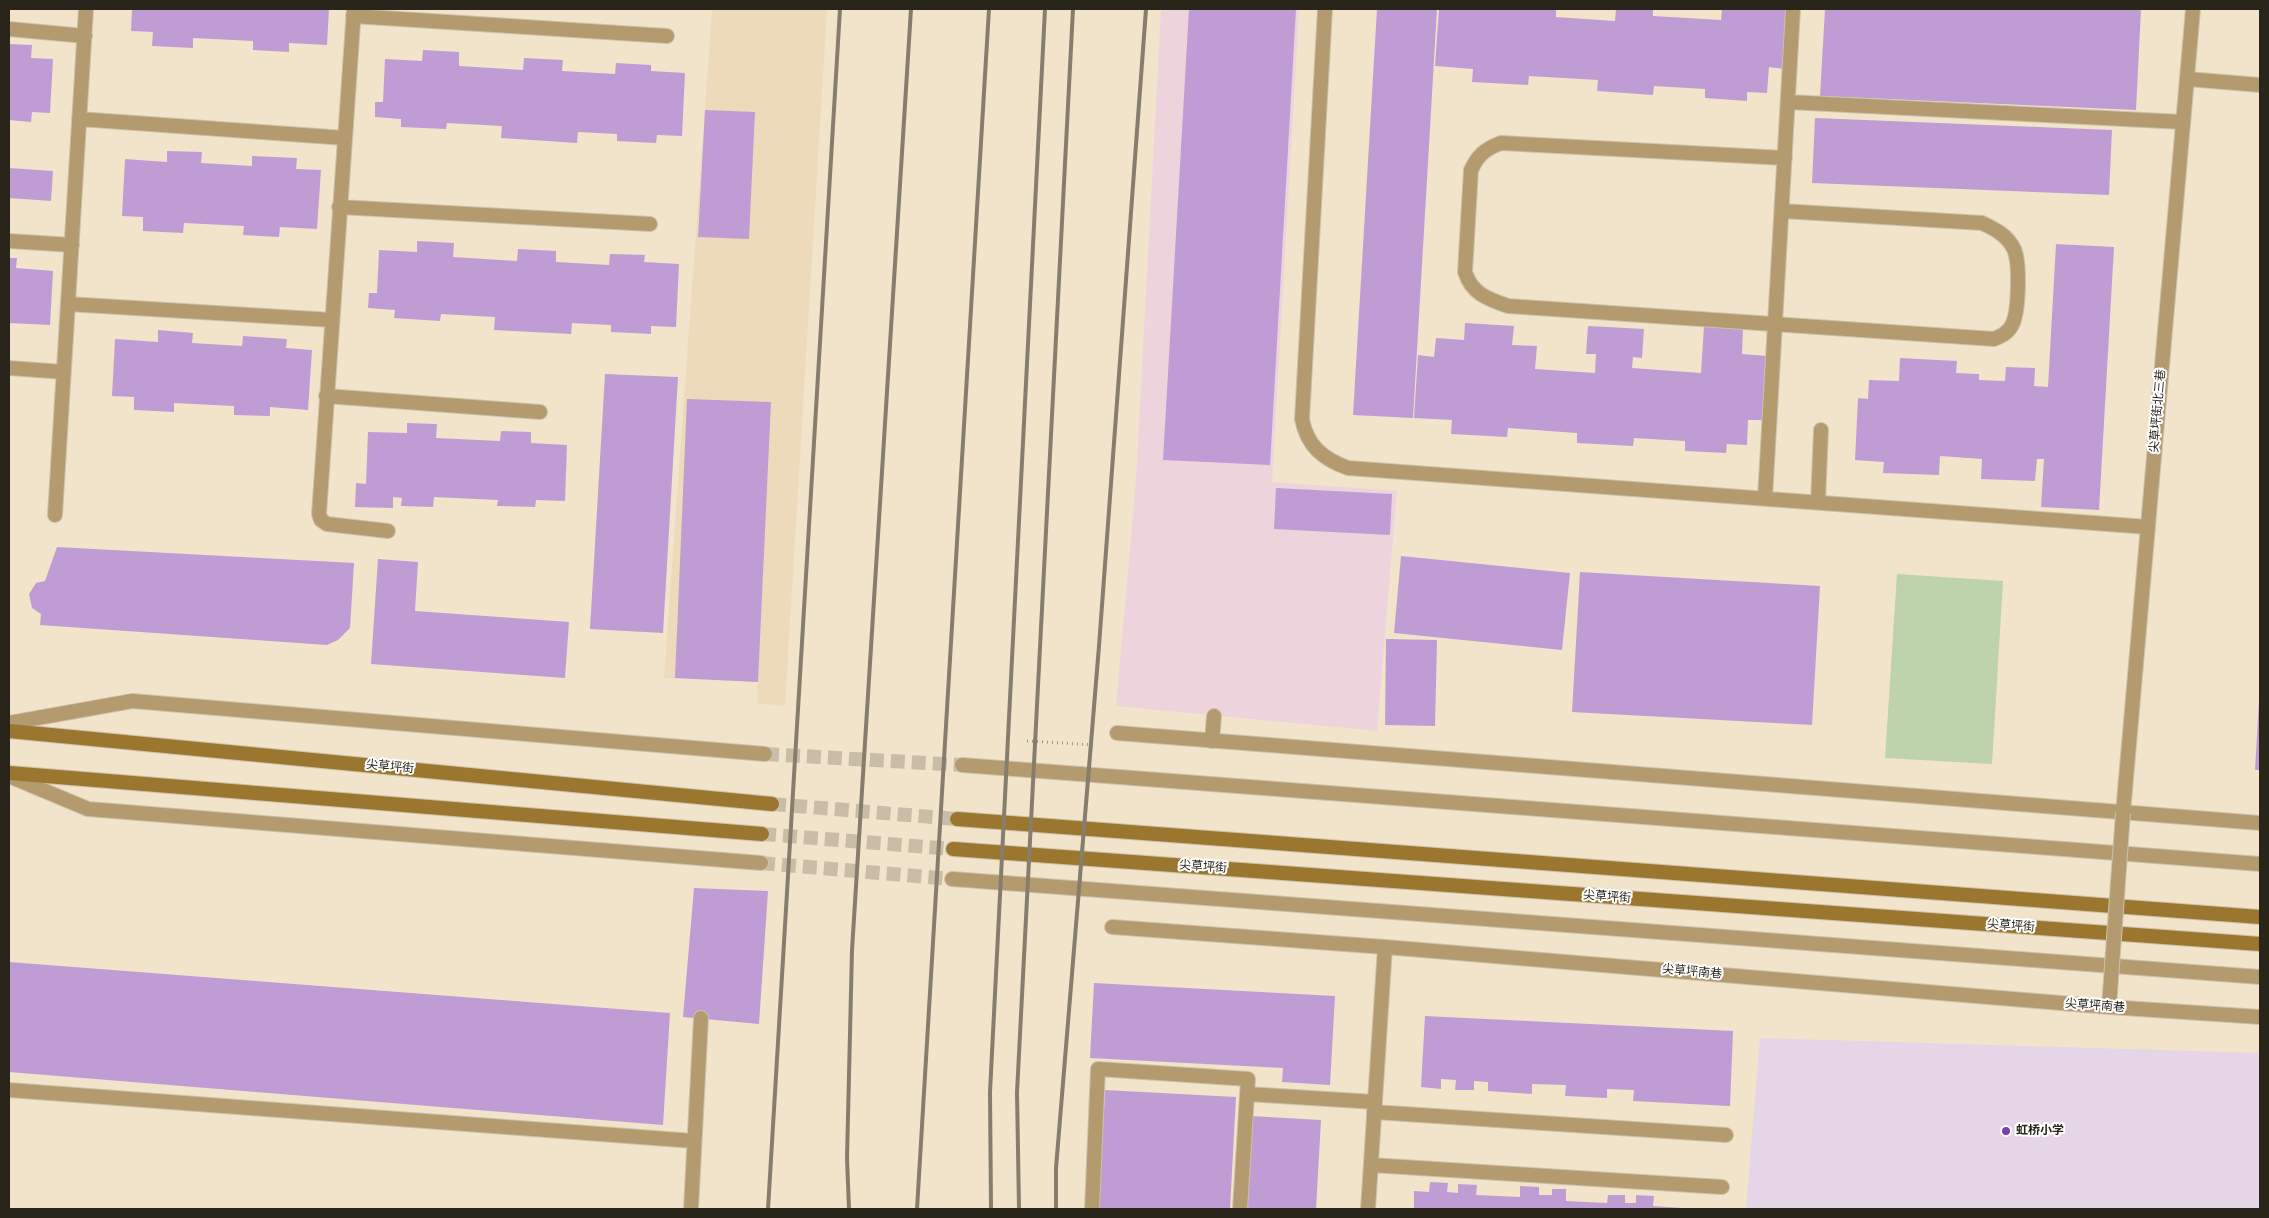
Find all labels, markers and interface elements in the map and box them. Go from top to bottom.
street label: 尖草坪街北三巷 [2147,369,2169,453]
street label: 尖草坪街 [365,758,415,776]
street label: 尖草坪街 [1179,858,1227,876]
street label: 尖草坪街 [1583,888,1631,906]
street label: 尖草坪街 [1987,917,2035,935]
street label: 尖草坪南巷 [1661,962,1723,982]
street label: 尖草坪南巷 [2065,997,2125,1015]
place label: 虹桥小学 [2016,1124,2064,1138]
marker: 虹桥小学 [2000,1125,2012,1137]

